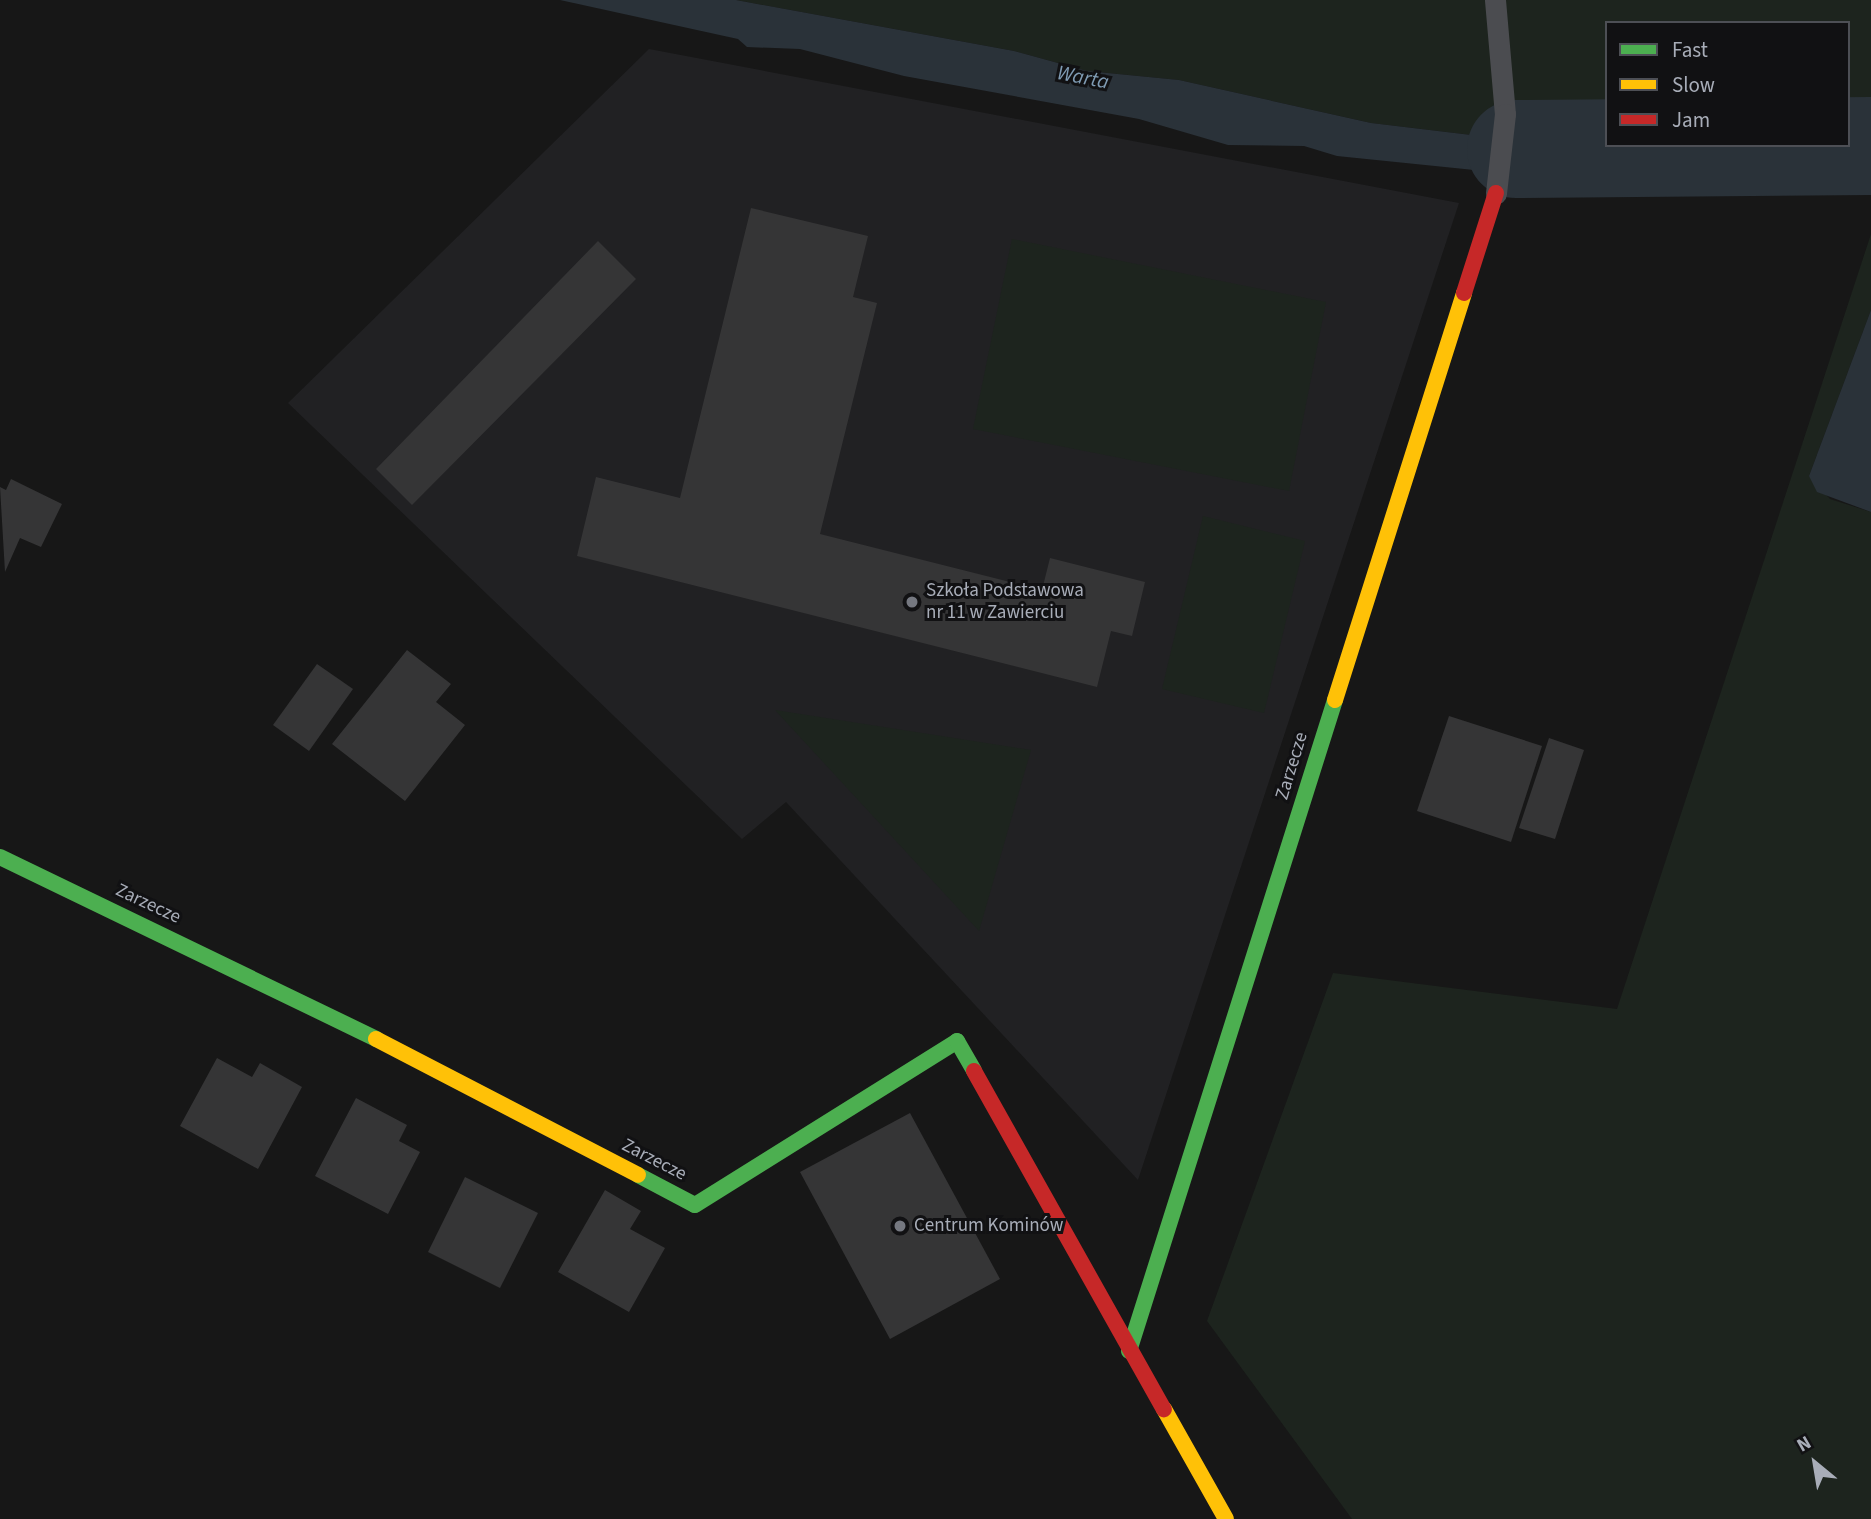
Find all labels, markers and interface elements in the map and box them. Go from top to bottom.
legend [1605,21,1850,147]
text: Fast [1672,35,1708,65]
water label: Warta [1055,60,1111,94]
text: Slow [1672,70,1715,100]
text: Jam [1672,105,1710,135]
place label: Szkoła Podstawowa nr 11 w Zawierciu [926,580,1084,624]
marker: Szkoła Podstawowa nr 11 w Zawierciu [904,594,920,610]
street label: Zarzecze [1271,730,1313,802]
street label: Zarzecze [112,879,184,929]
street label: Zarzecze [618,1134,690,1186]
place label: Centrum Kominów [914,1215,1063,1237]
marker: Centrum Kominów [892,1218,908,1234]
north arrow [1780,1428,1850,1498]
text: N [1792,1430,1816,1459]

